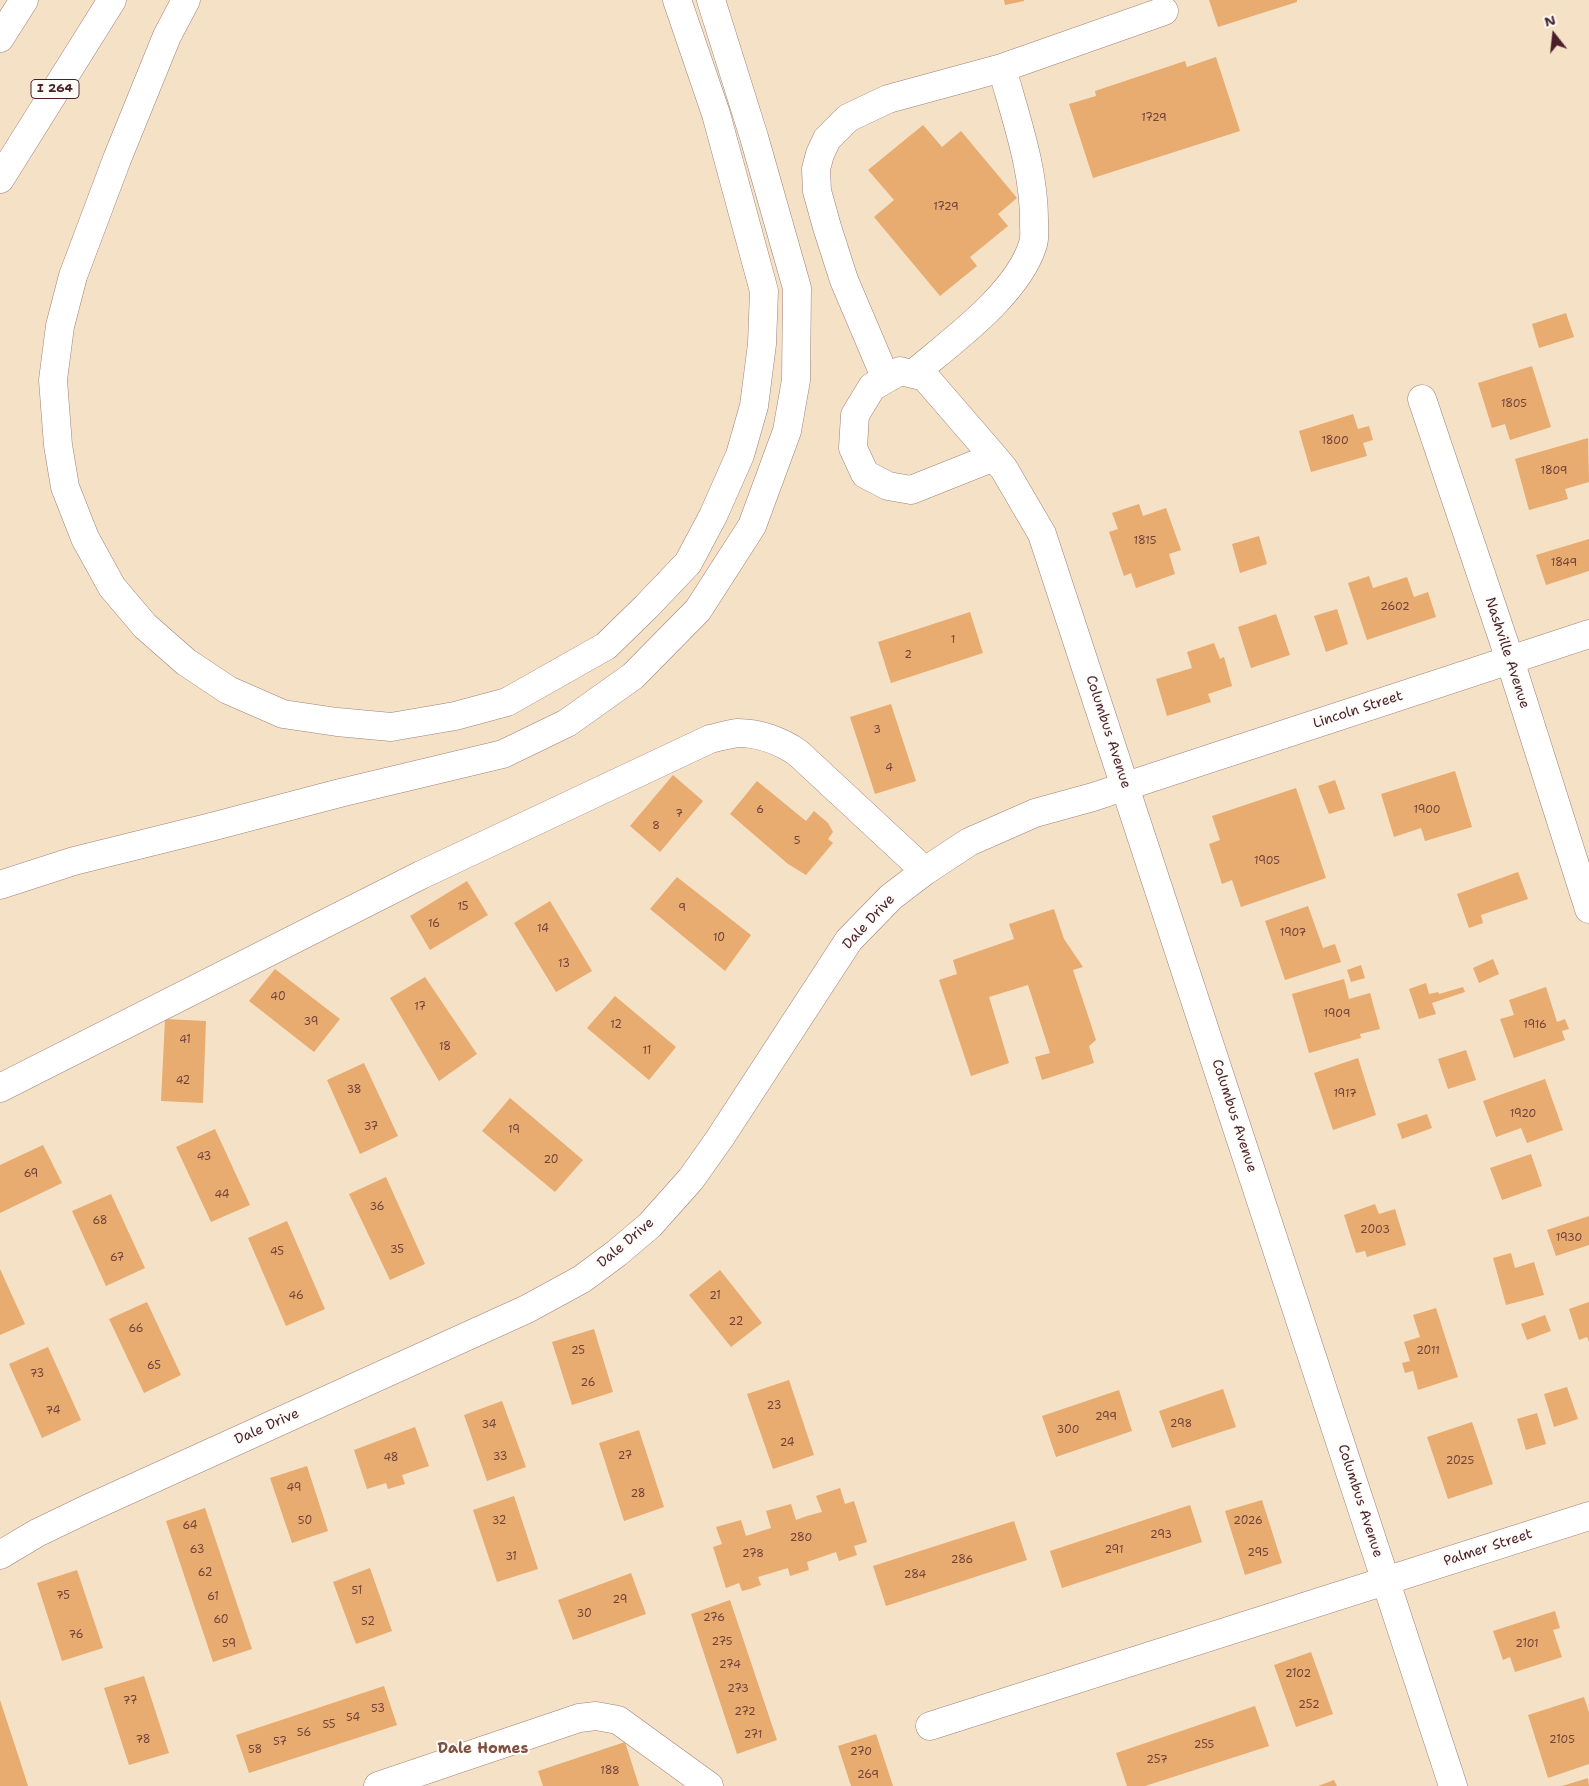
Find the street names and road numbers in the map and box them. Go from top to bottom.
road number: I 264 [31,80,79,98]
street label: Nashville Avenue [1481,595,1533,711]
street label: Columbus Avenue [1082,673,1134,791]
street label: Lincoln Street [1311,688,1405,732]
street label: Dale Drive [839,891,899,953]
street label: Columbus Avenue [1208,1057,1260,1175]
street label: Dale Drive [594,1214,658,1272]
street label: Dale Drive [232,1405,302,1449]
street label: Columbus Avenue [1334,1442,1386,1560]
street label: Palmer Street [1441,1526,1535,1570]

